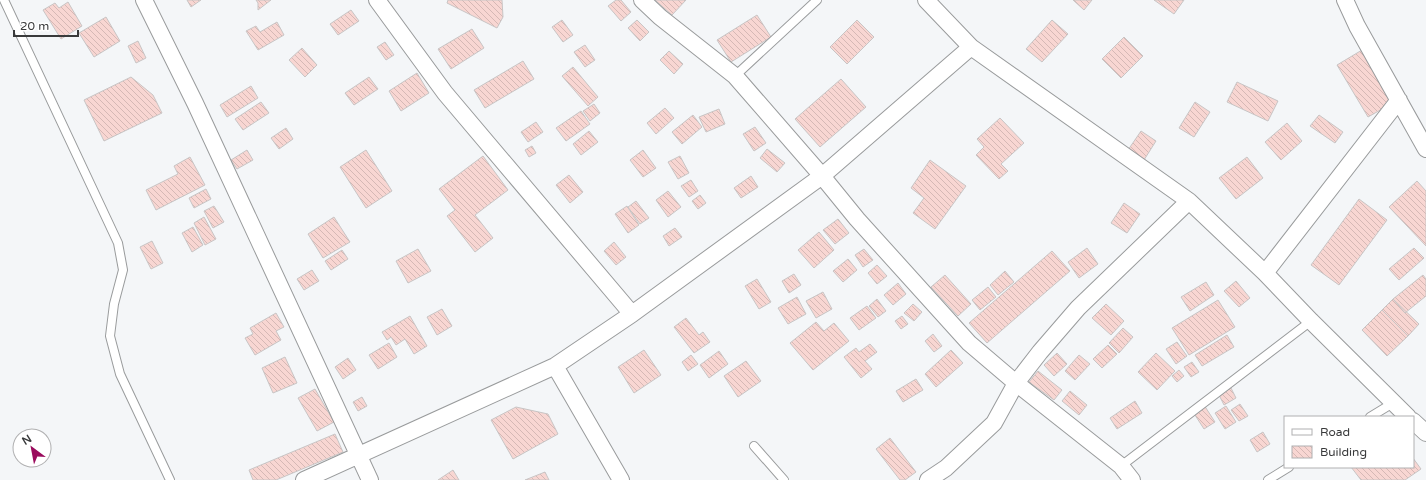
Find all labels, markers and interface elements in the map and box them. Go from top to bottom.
scale bar [14,12,78,38]
text: 20 m [20,19,49,33]
legend [1284,416,1414,468]
text: Road [1320,425,1350,439]
north arrow [12,428,52,468]
text: N [20,432,34,448]
text: Building [1320,445,1367,459]

